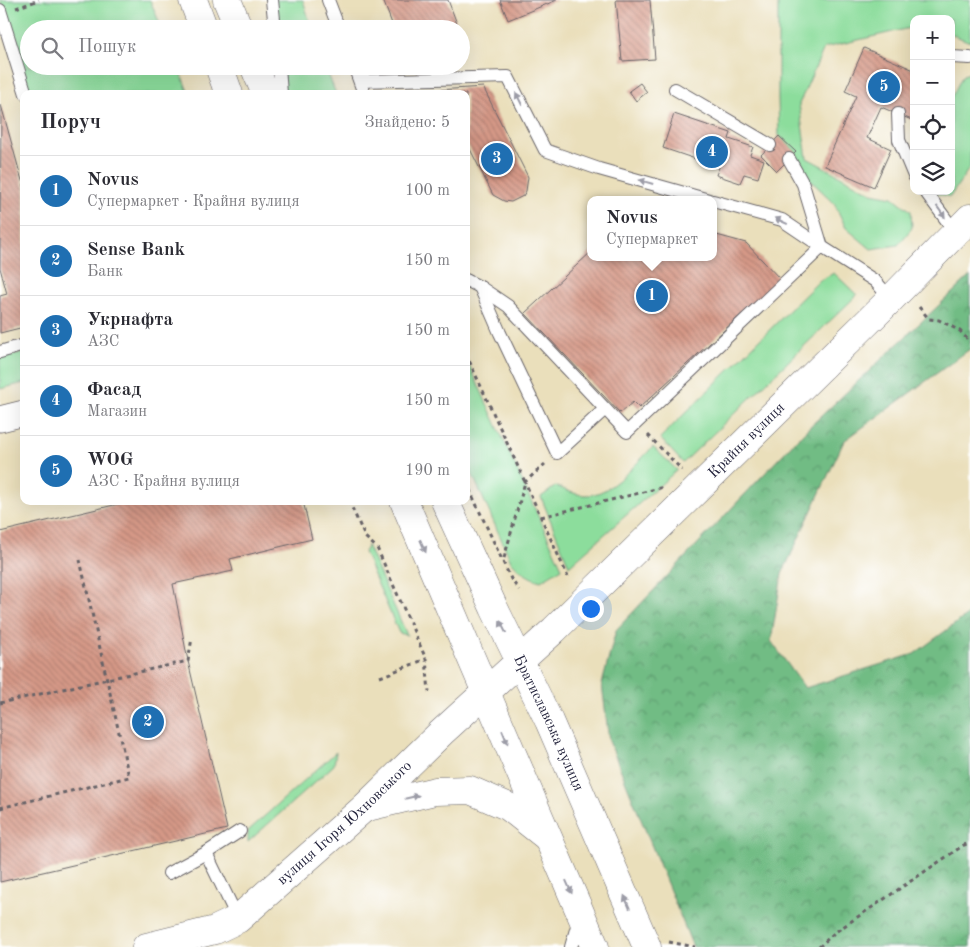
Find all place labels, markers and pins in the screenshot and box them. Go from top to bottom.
pin: 5 [868,68,900,106]
pin: 4 [696,133,728,171]
pin: 3 [481,140,513,178]
pin: 1 [636,277,668,315]
pin: 2 [132,703,164,741]

